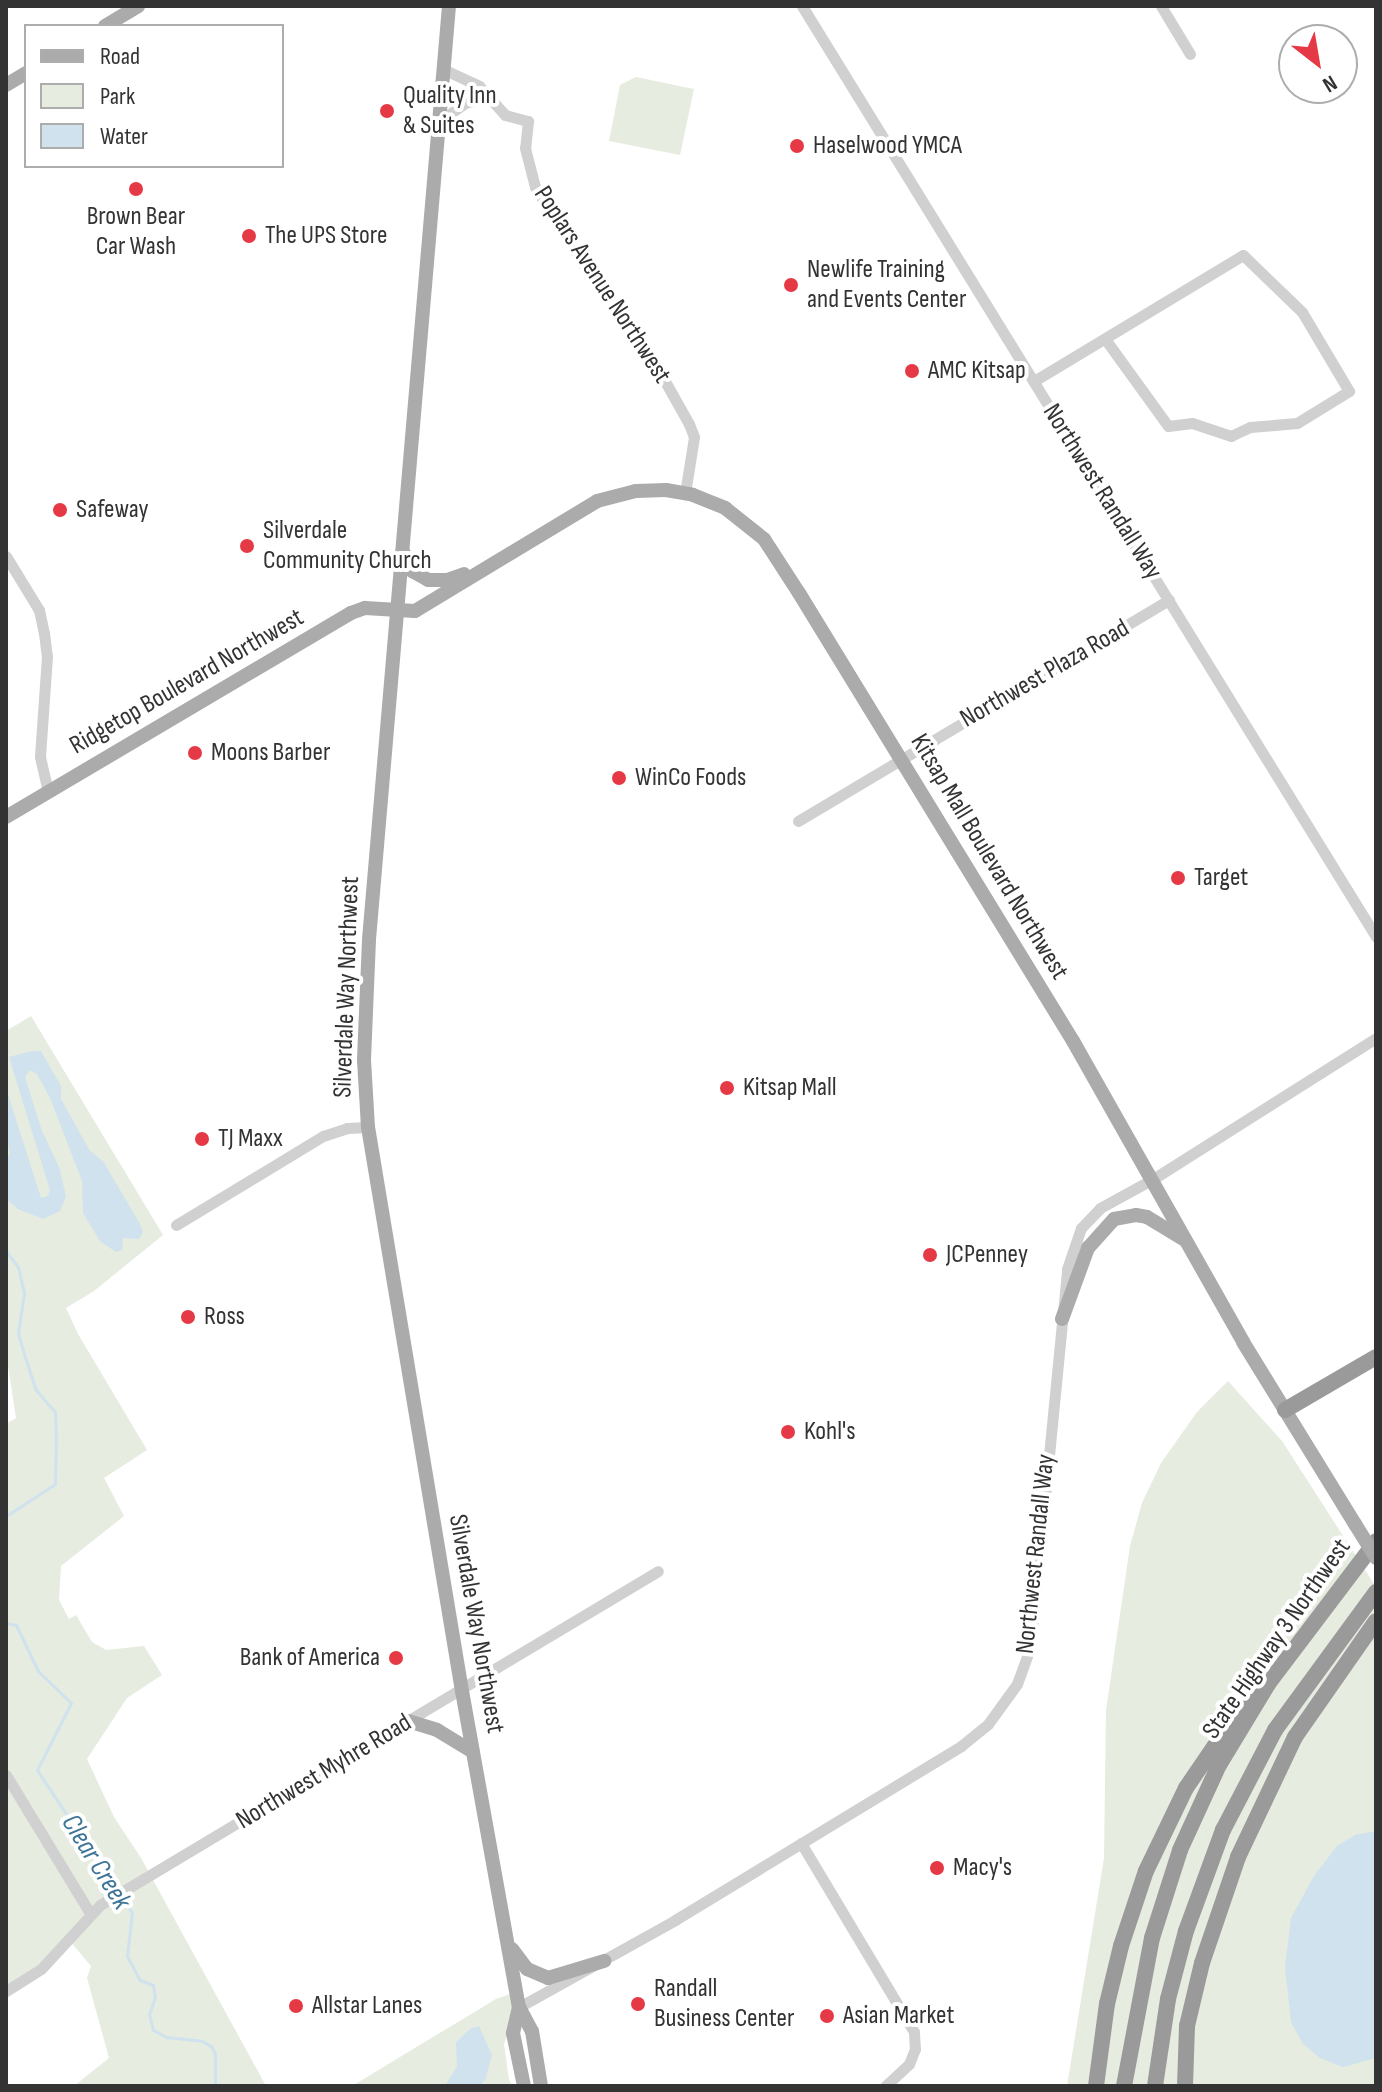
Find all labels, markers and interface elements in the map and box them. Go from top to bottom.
legend [24,24,284,168]
north arrow [1278,24,1358,104]
text: Road [100,42,140,71]
text: N [1318,69,1342,98]
place label: Quality Inn & Suites [403,80,497,142]
text: Park [100,82,135,111]
marker: Quality Inn & Suites [378,102,396,120]
text: Water [100,122,148,151]
place label: Haselwood YMCA [813,130,962,162]
marker: Haselwood YMCA [788,137,806,155]
marker: Brown Bear Car Wash [127,180,145,198]
street label: Poplars Avenue Northwest [527,181,677,389]
place label: Brown Bear Car Wash [87,201,185,262]
place label: The UPS Store [265,220,387,252]
marker: The UPS Store [240,227,258,245]
place label: Newlife Training and Events Center [807,254,966,316]
marker: Newlife Training and Events Center [782,276,800,294]
place label: AMC Kitsap [928,355,1026,387]
marker: AMC Kitsap [903,362,921,380]
street label: Northwest Randall Way [1036,399,1168,585]
place label: Safeway [76,494,149,526]
marker: Safeway [51,501,69,519]
place label: Silverdale Community Church [263,515,432,576]
marker: Silverdale Community Church [238,537,256,555]
street label: Ridgetop Boulevard Northwest [65,602,309,762]
street label: Northwest Plaza Road [955,613,1135,735]
street label: Kitsap Mall Boulevard Northwest [903,729,1075,985]
place label: Moons Barber [211,737,330,769]
marker: Moons Barber [186,744,204,762]
place label: WinCo Foods [635,762,746,794]
marker: WinCo Foods [610,769,628,787]
place label: Target [1194,862,1248,894]
marker: Target [1169,869,1187,887]
street label: Silverdale Way Northwest [328,876,366,1098]
place label: Kitsap Mall [743,1072,837,1104]
marker: Kitsap Mall [718,1079,736,1097]
place label: TJ Maxx [218,1123,283,1155]
marker: TJ Maxx [193,1130,211,1148]
place label: JCPenney [946,1239,1028,1271]
marker: JCPenney [921,1246,939,1264]
place label: Ross [204,1301,245,1333]
marker: Ross [179,1308,197,1326]
place label: Kohl's [804,1416,855,1448]
marker: Kohl's [779,1423,797,1441]
street label: Northwest Randall Way [1010,1453,1062,1655]
street label: Silverdale Way Northwest [441,1512,511,1736]
street label: State Highway 3 Northwest [1196,1533,1358,1745]
place label: Bank of America [240,1642,380,1674]
marker: Bank of America [387,1649,405,1667]
street label: Northwest Myhre Road [231,1707,417,1837]
water label: Clear Creek [54,1808,138,1916]
place label: Macy's [953,1852,1012,1884]
marker: Macy's [928,1859,946,1877]
place label: Randall Business Center [654,1973,794,2034]
place label: Allstar Lanes [312,1990,422,2022]
marker: Randall Business Center [629,1995,647,2013]
marker: Allstar Lanes [287,1997,305,2015]
place label: Asian Market [843,2000,954,2032]
marker: Asian Market [818,2007,836,2025]

